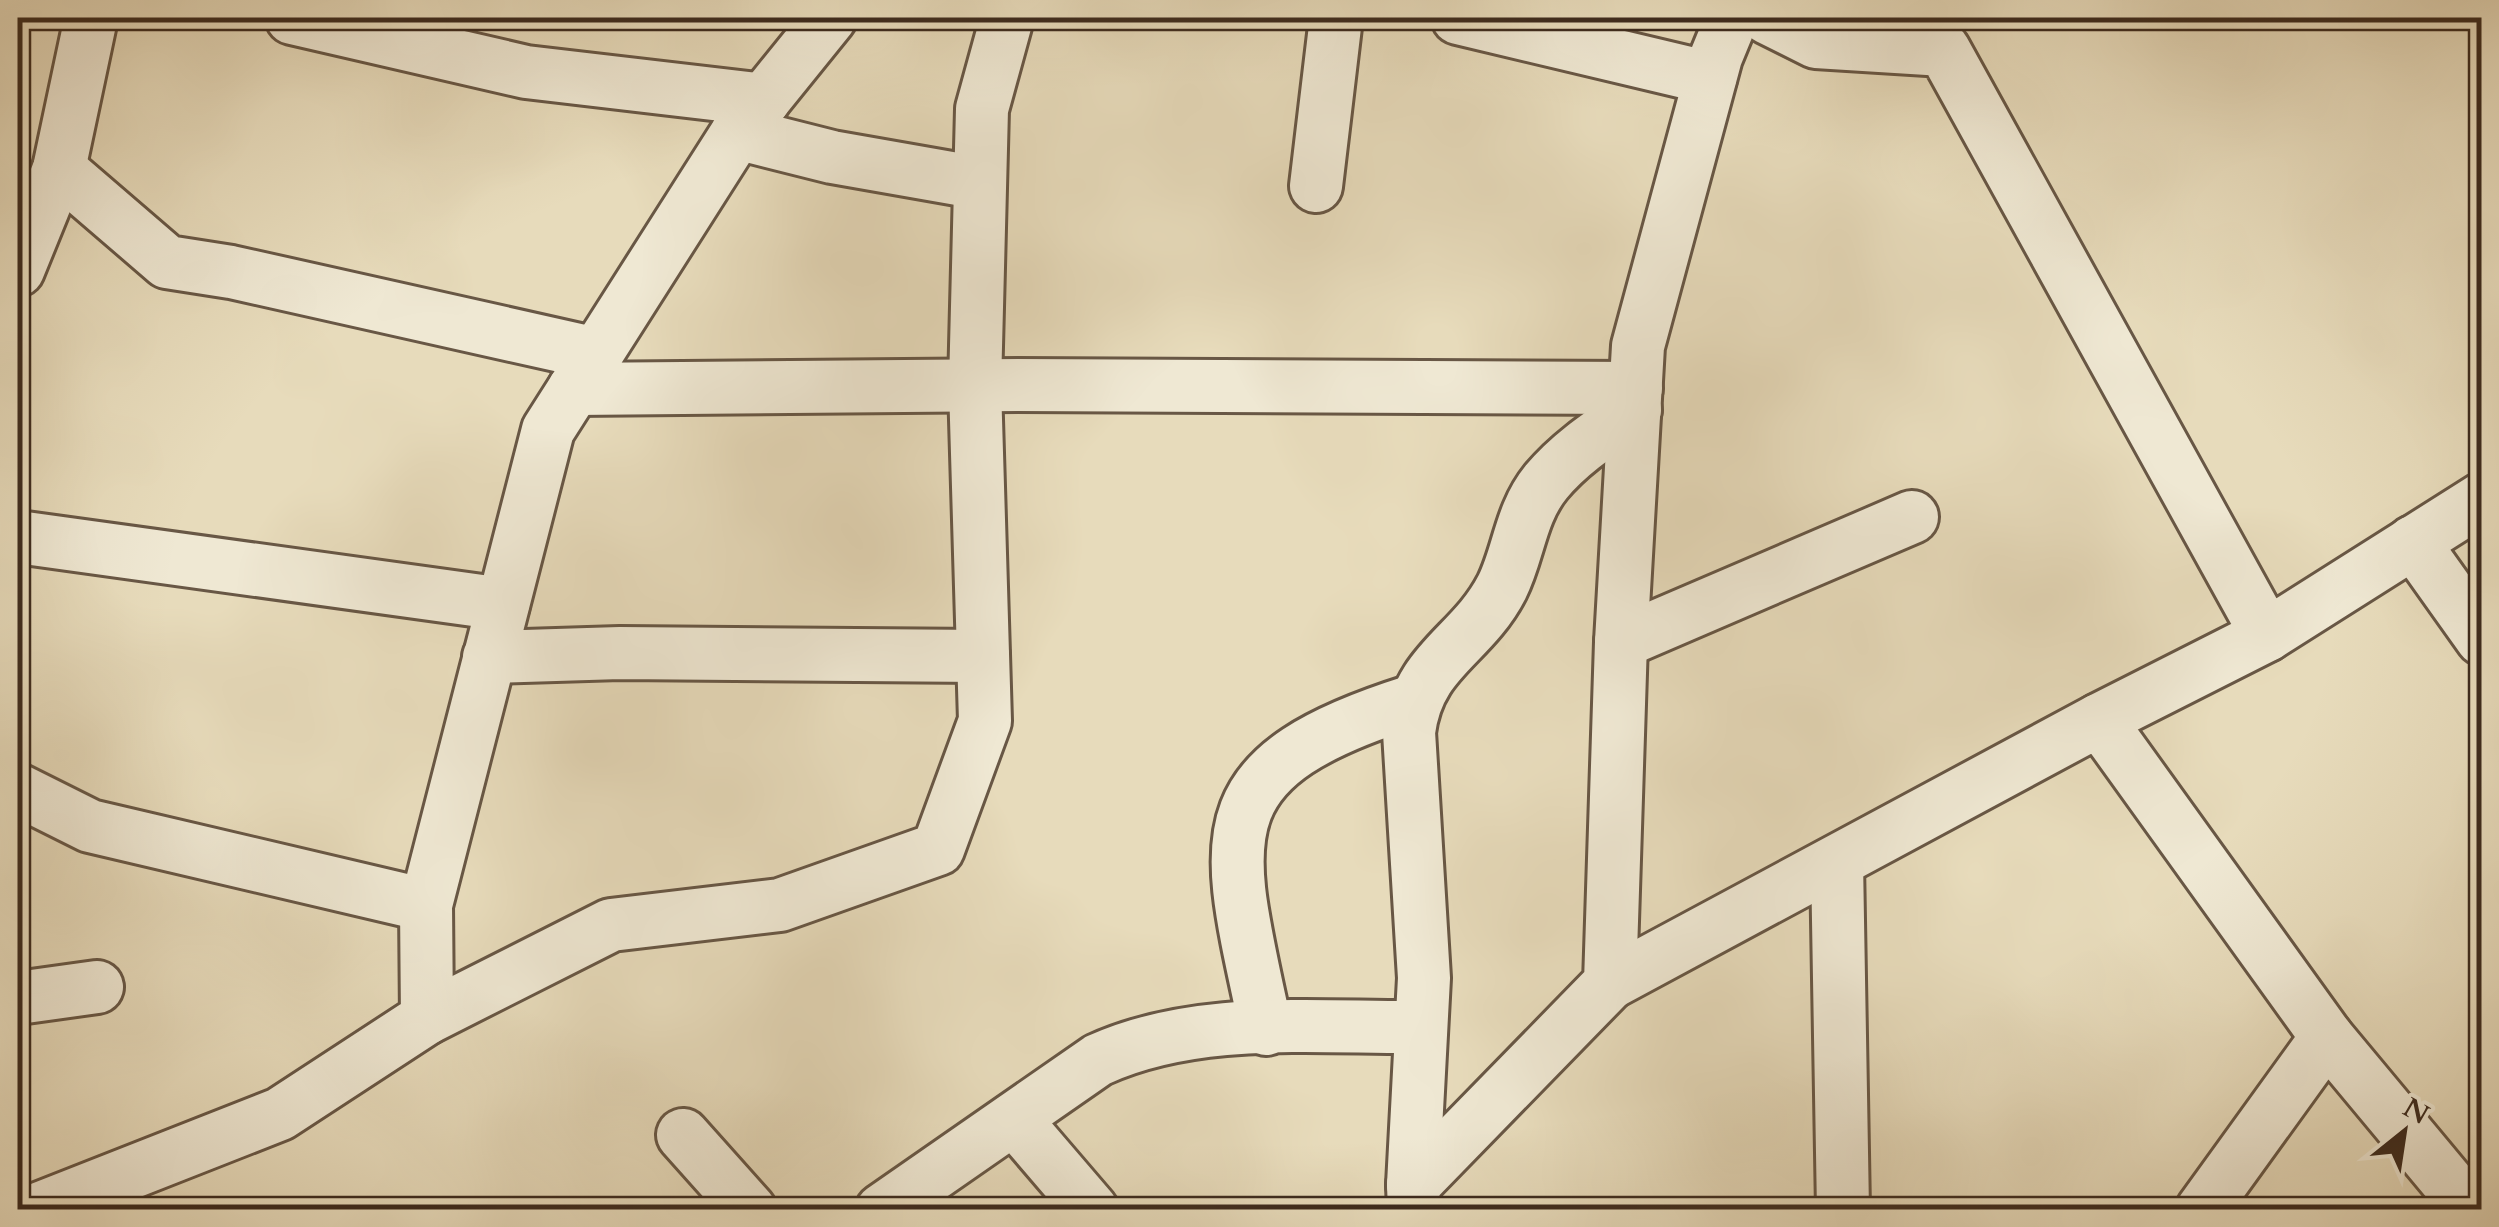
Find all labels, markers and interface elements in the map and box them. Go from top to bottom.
north arrow [2354,1082,2454,1182]
text: N [2396,1089,2436,1134]

